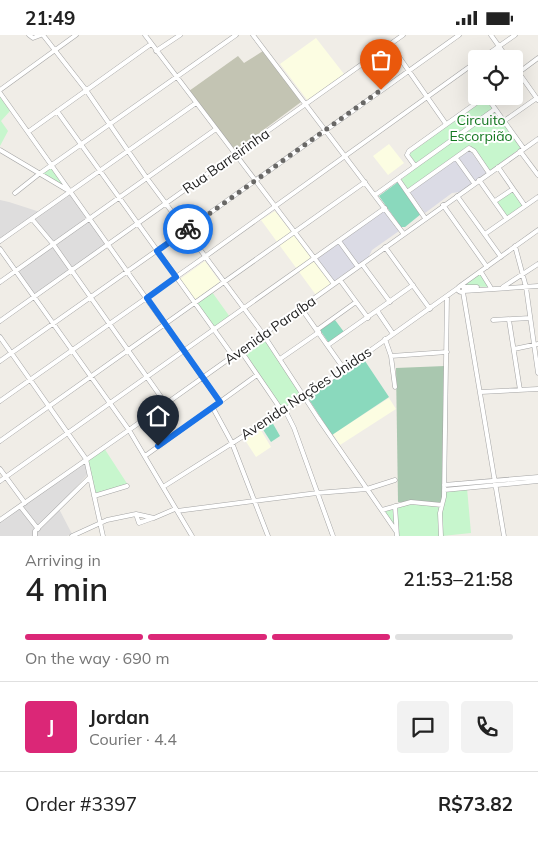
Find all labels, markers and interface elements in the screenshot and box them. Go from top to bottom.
text: 21:49 [25,6,75,30]
pin [360,39,402,90]
icon: bag [367,46,395,74]
map controls [468,50,523,105]
button: locate [468,50,523,105]
park label: Circuito Escorpião [449,111,513,145]
street label: Rua Barreirinha [179,124,273,198]
courier [163,204,213,254]
icon: bike [174,215,202,243]
street label: Avenida Paraíba [221,292,319,368]
street label: Avenida Nações Unidas [237,342,375,444]
pin [137,395,179,446]
icon: home [144,402,172,430]
text: Arriving in [25,550,101,570]
text: 21:53–21:58 [403,567,513,591]
text: 4 min [25,569,108,609]
text: On the way · 690 m [25,648,170,668]
button: chat [397,701,449,753]
button: phone [461,701,513,753]
text: Jordan [89,705,149,729]
text: J [48,715,54,739]
text: Courier · 4.4 [89,729,177,749]
text: Order #3397 [25,792,137,816]
text: R$73.82 [438,792,513,816]

